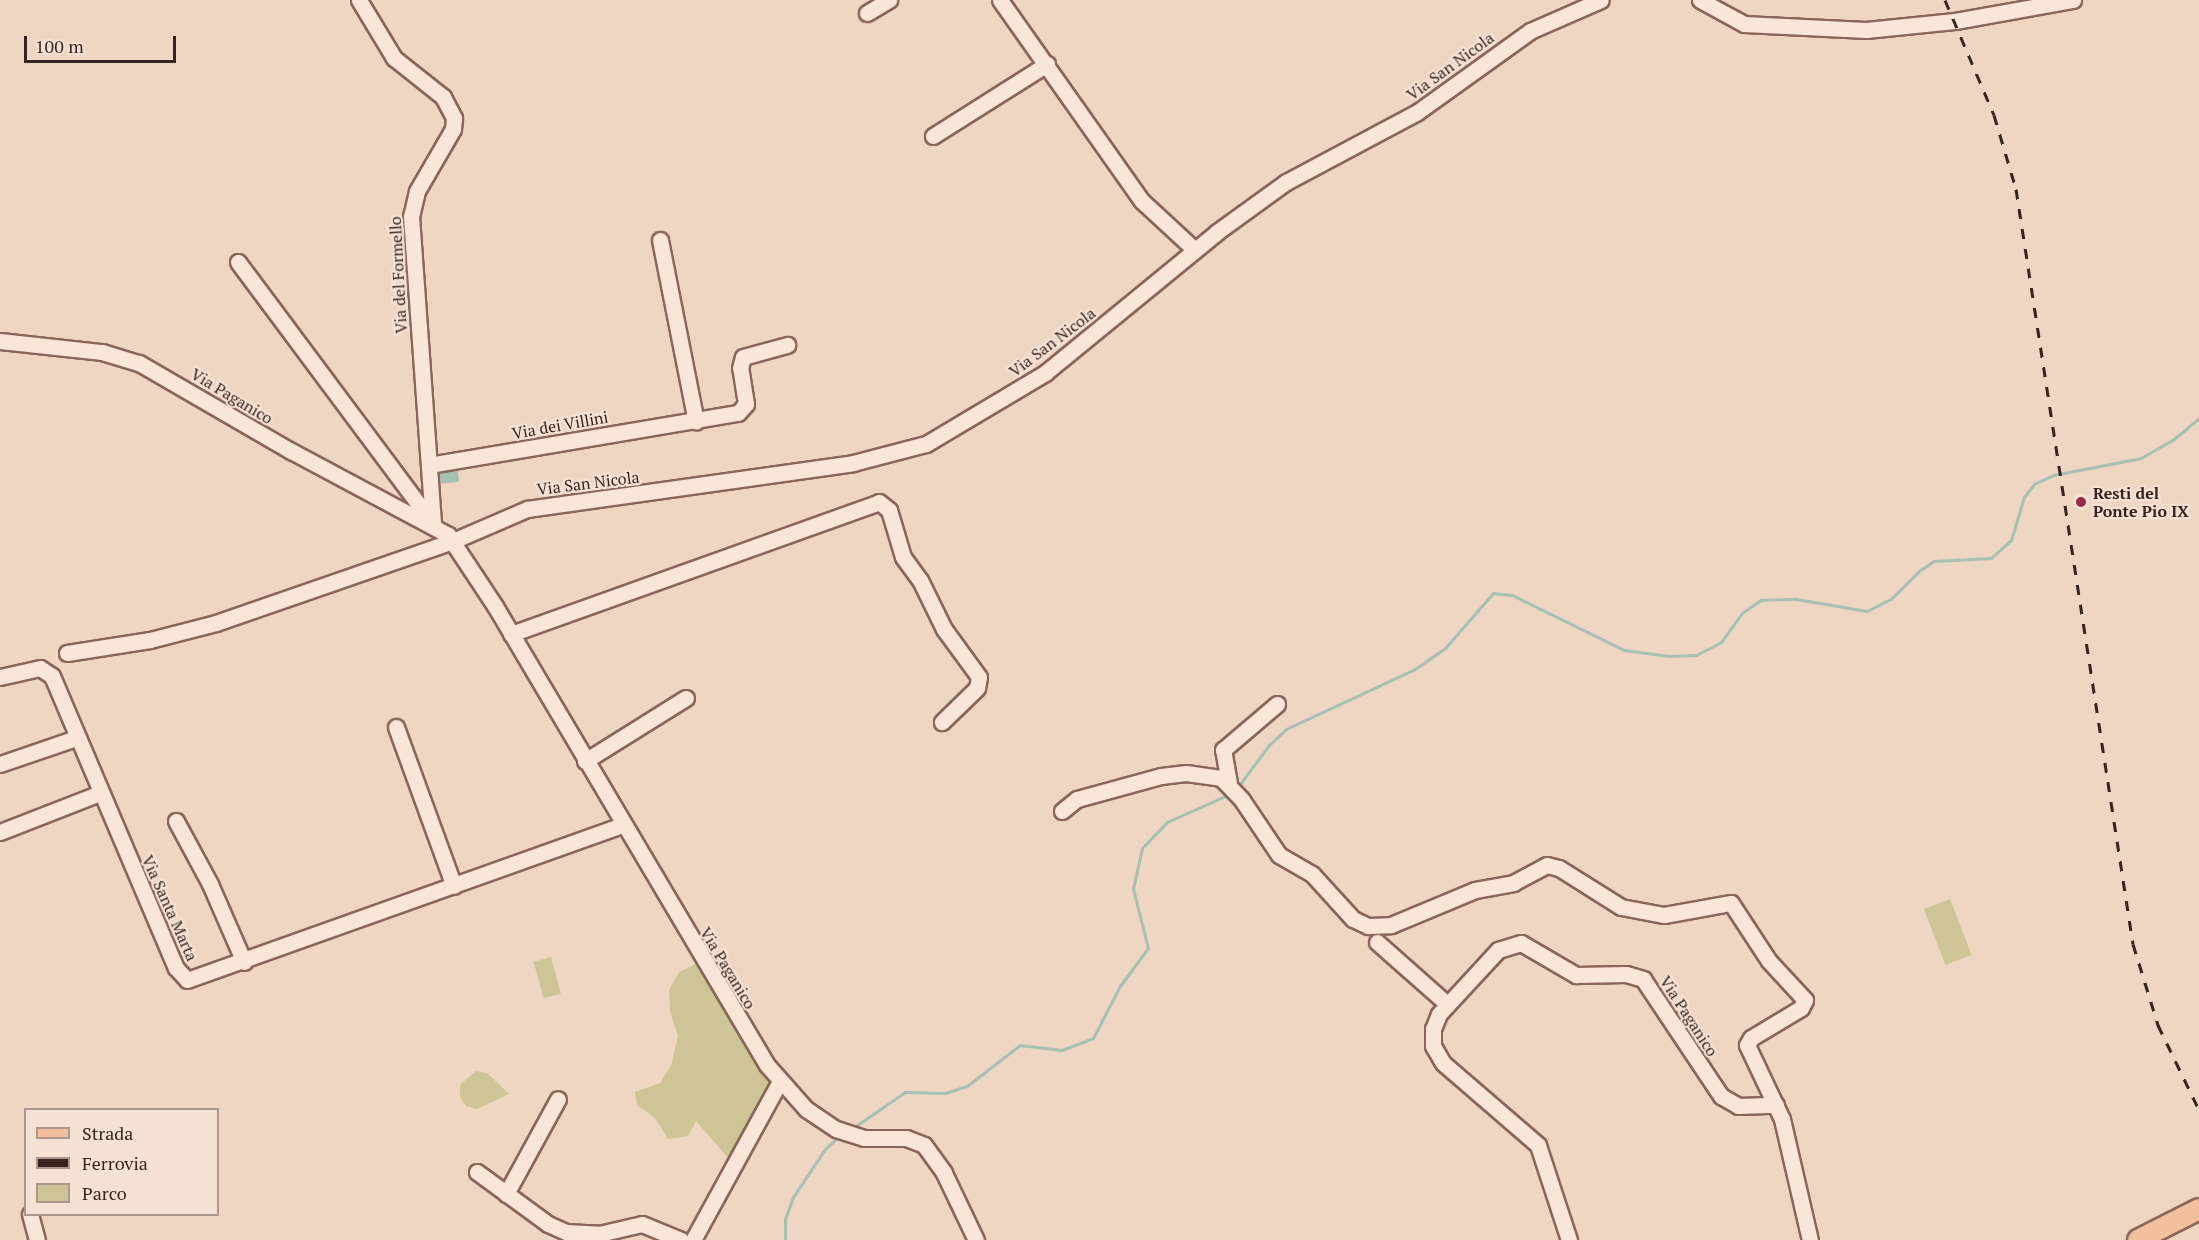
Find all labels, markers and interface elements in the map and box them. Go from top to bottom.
scale bar [27,24,178,62]
street label: Via San Nicola [1403,28,1497,104]
text: 100 m [35,34,84,58]
street label: Via del Formello [385,216,411,334]
street label: Via San Nicola [1005,303,1099,381]
street label: Via Paganico [188,364,276,428]
street label: Via dei Villini [510,407,610,443]
street label: Via San Nicola [536,467,640,499]
place label: Resti del Ponte Pio IX [2093,483,2189,521]
marker: Resti del Ponte Pio IX [2074,495,2088,509]
street label: Via Santa Marta [138,852,202,964]
street label: Via Paganico [696,924,760,1012]
street label: Via Paganico [1656,972,1722,1060]
legend [24,1108,219,1216]
text: Strada [82,1121,133,1145]
text: Ferrovia [82,1151,148,1175]
text: Parco [82,1181,127,1205]

